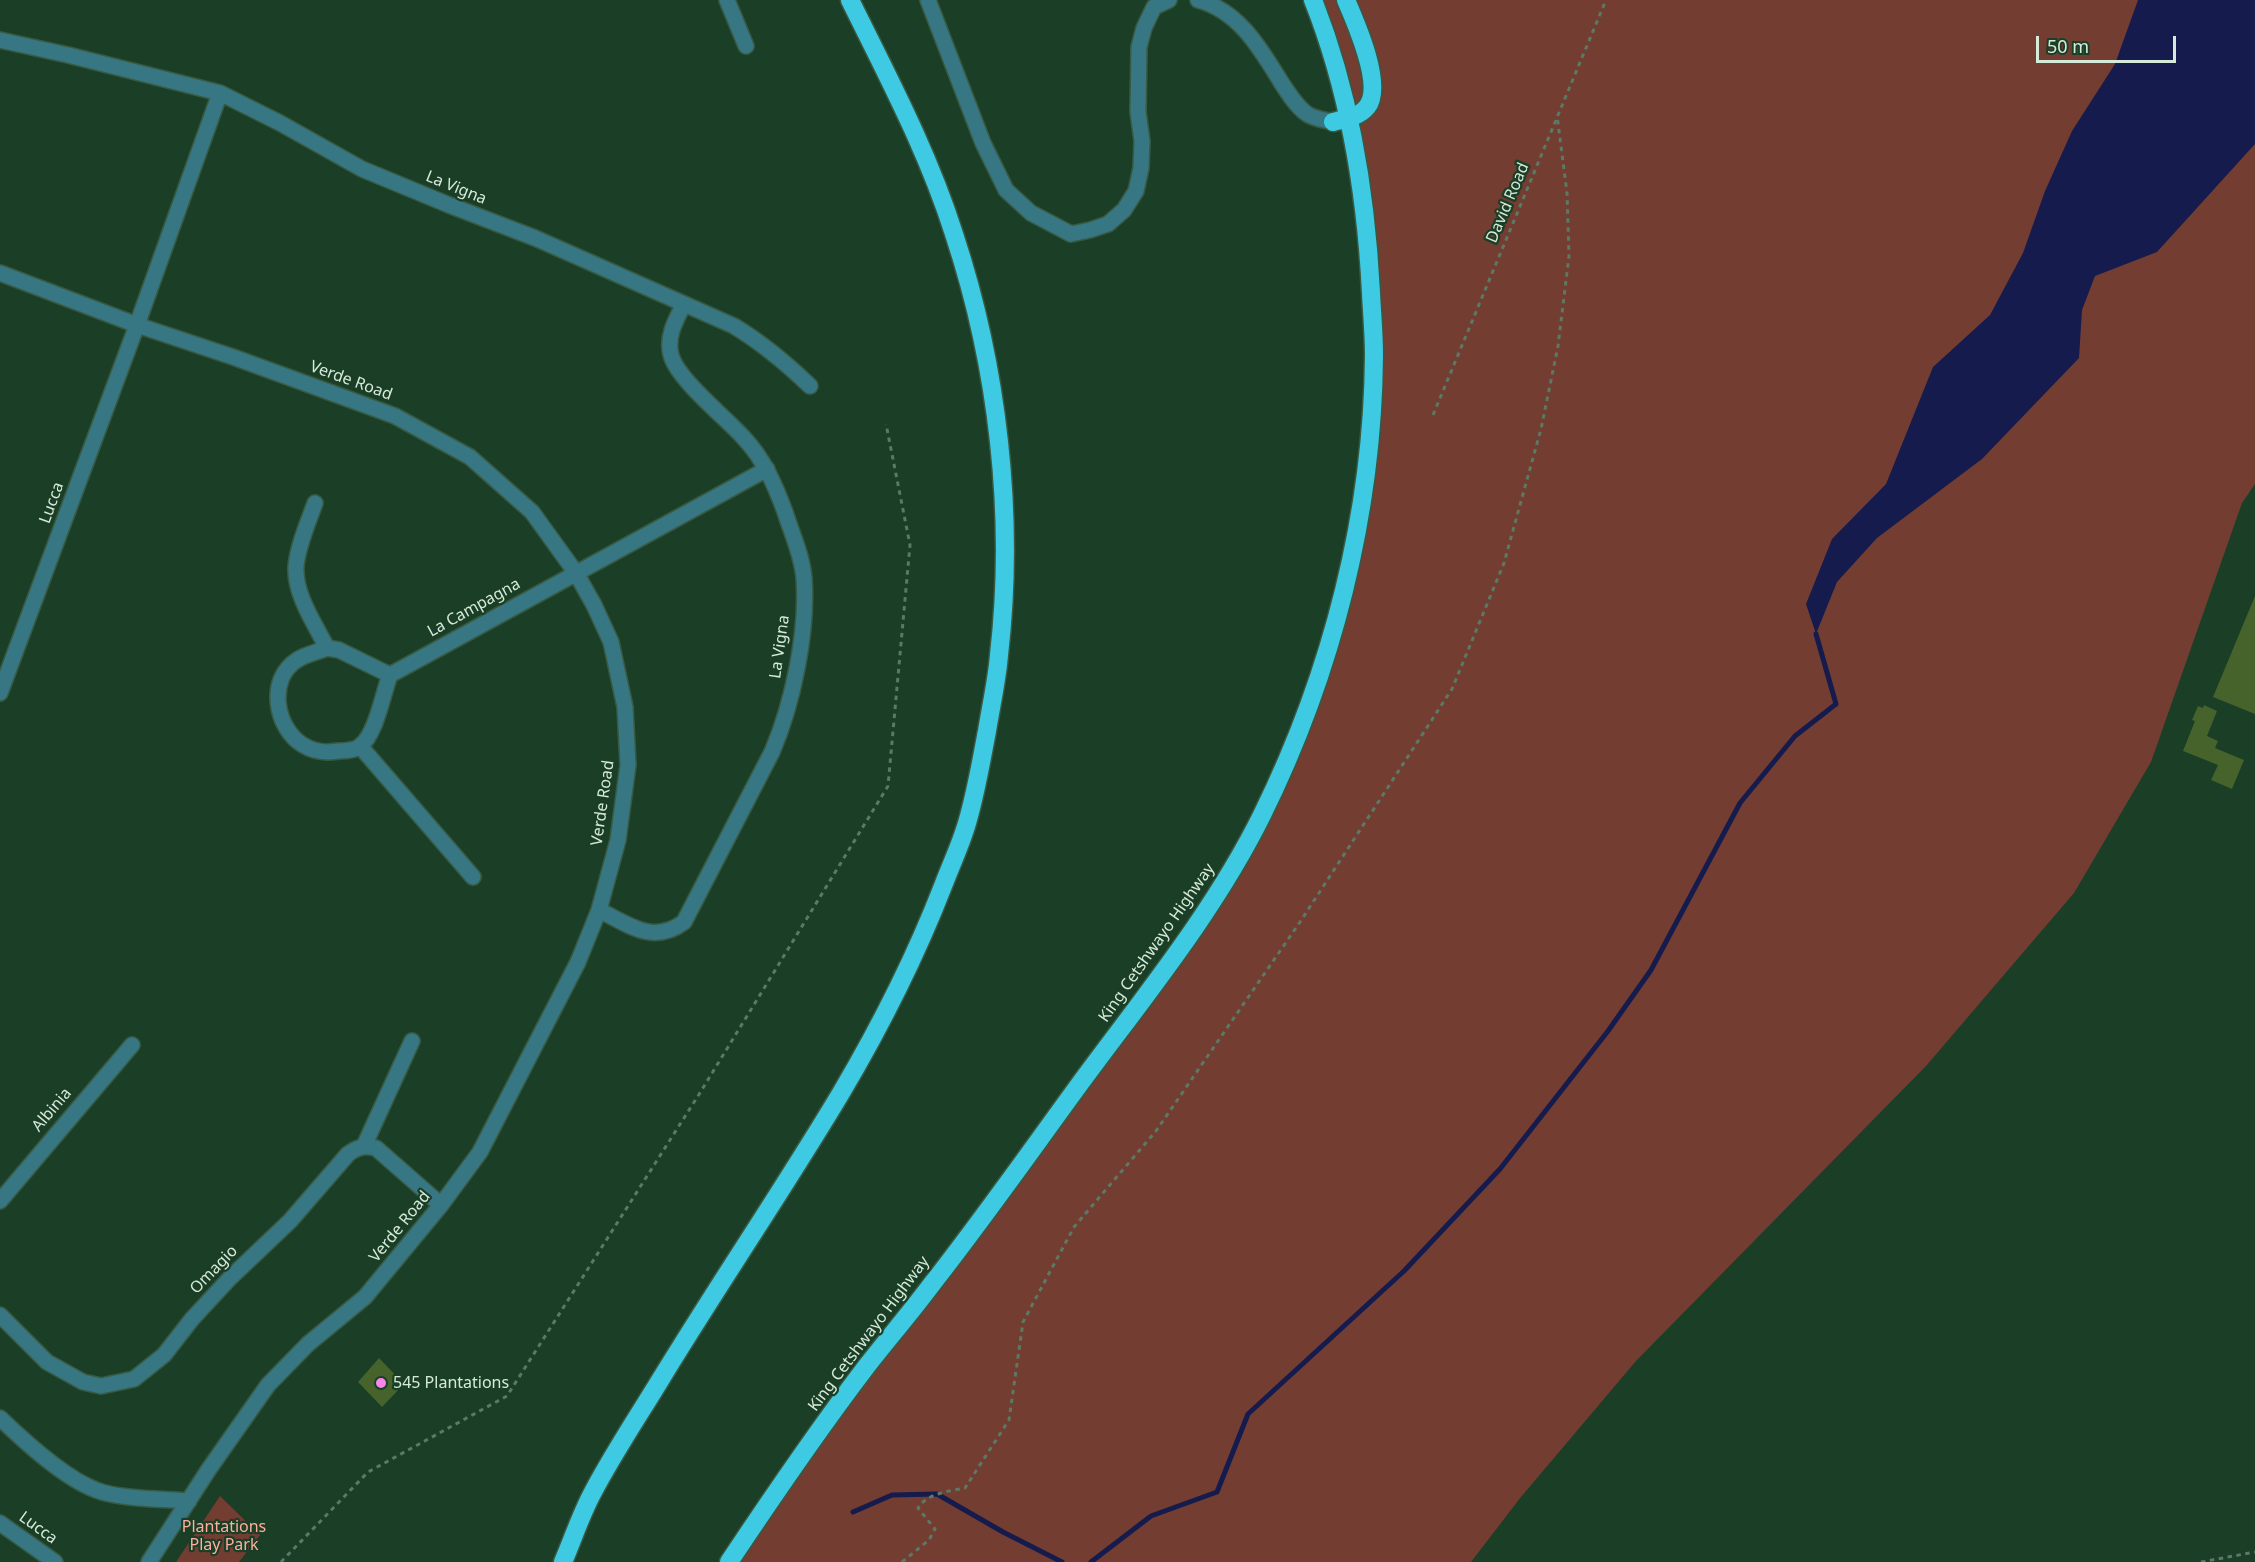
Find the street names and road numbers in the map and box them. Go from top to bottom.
street label: David Road [1482,160,1534,246]
street label: La Vigna [423,167,489,209]
street label: Verde Road [307,357,395,405]
street label: Lucca [36,480,68,526]
street label: La Campagna [424,575,524,641]
street label: La Vigna [766,614,794,680]
street label: Verde Road [588,759,618,847]
street label: King Cetshwayo Highway [1095,860,1219,1026]
street label: Albinia [28,1084,76,1136]
street label: Verde Road [365,1188,435,1266]
street label: Omagio [186,1242,242,1298]
street label: King Cetshwayo Highway [804,1253,934,1415]
street label: Lucca [15,1508,61,1548]

